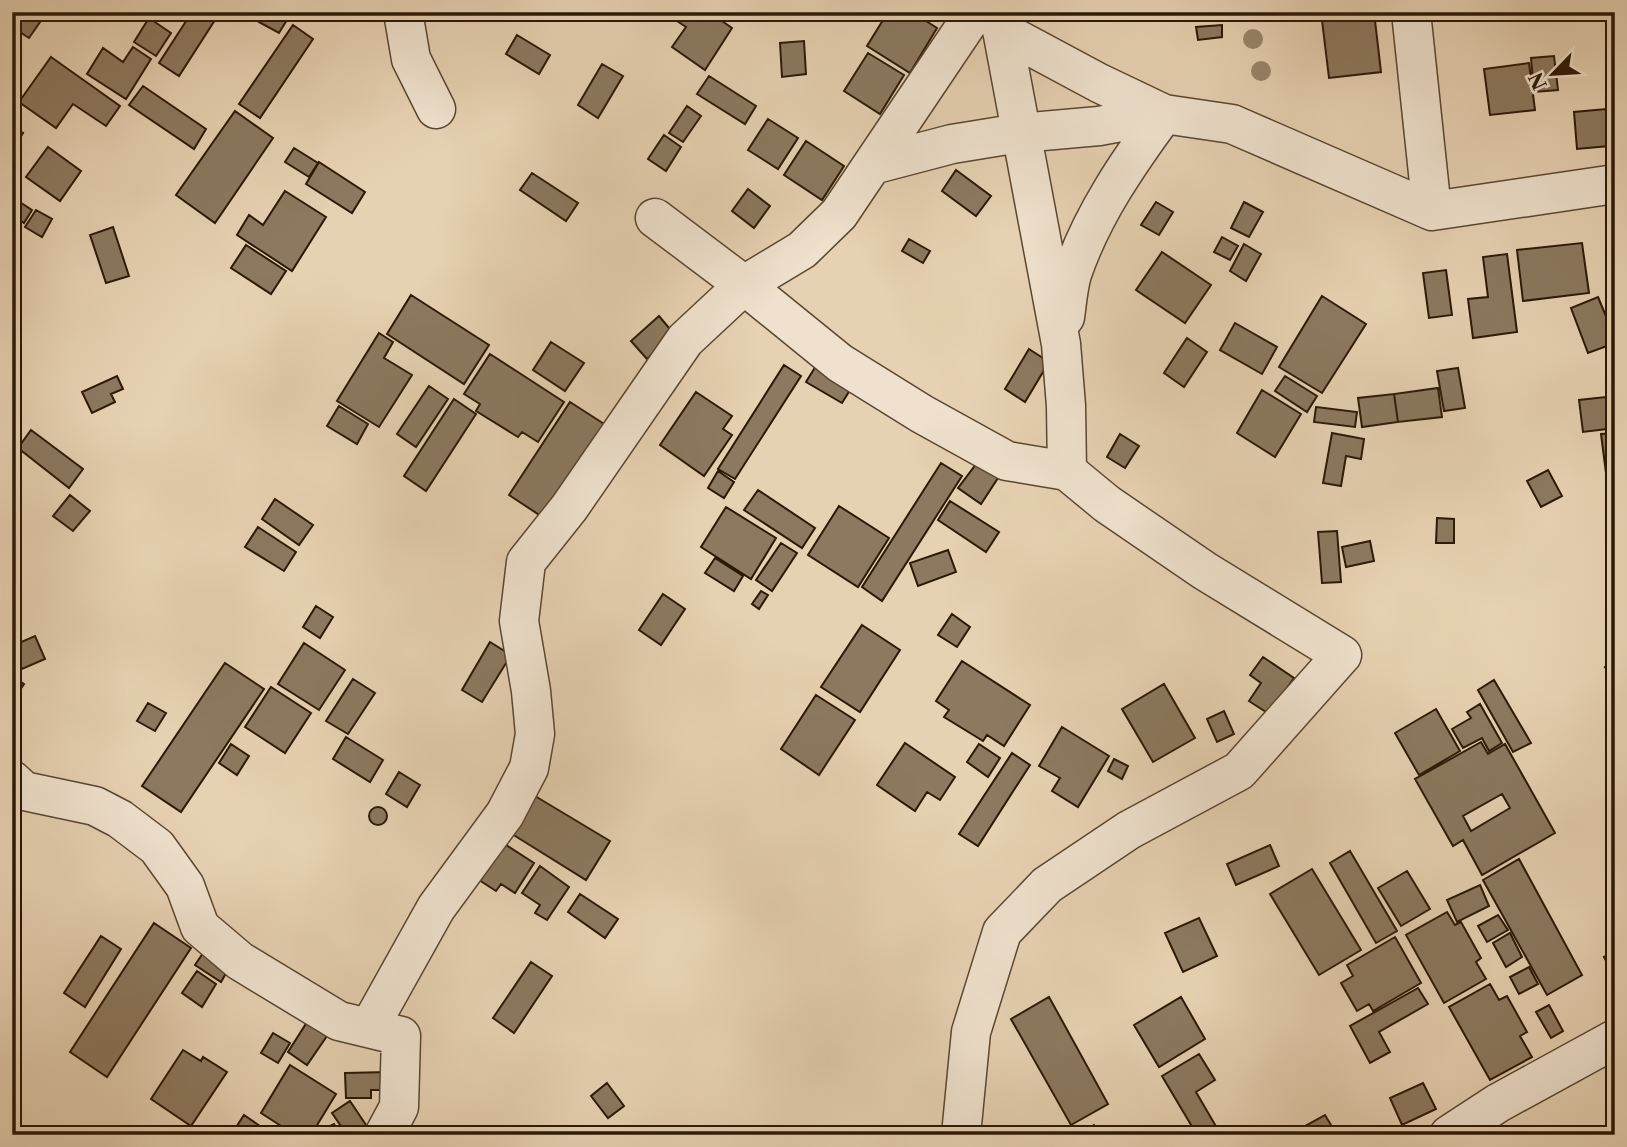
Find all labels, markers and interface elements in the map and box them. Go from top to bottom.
north arrow [1518,38,1588,108]
text: N [1524,69,1552,93]

